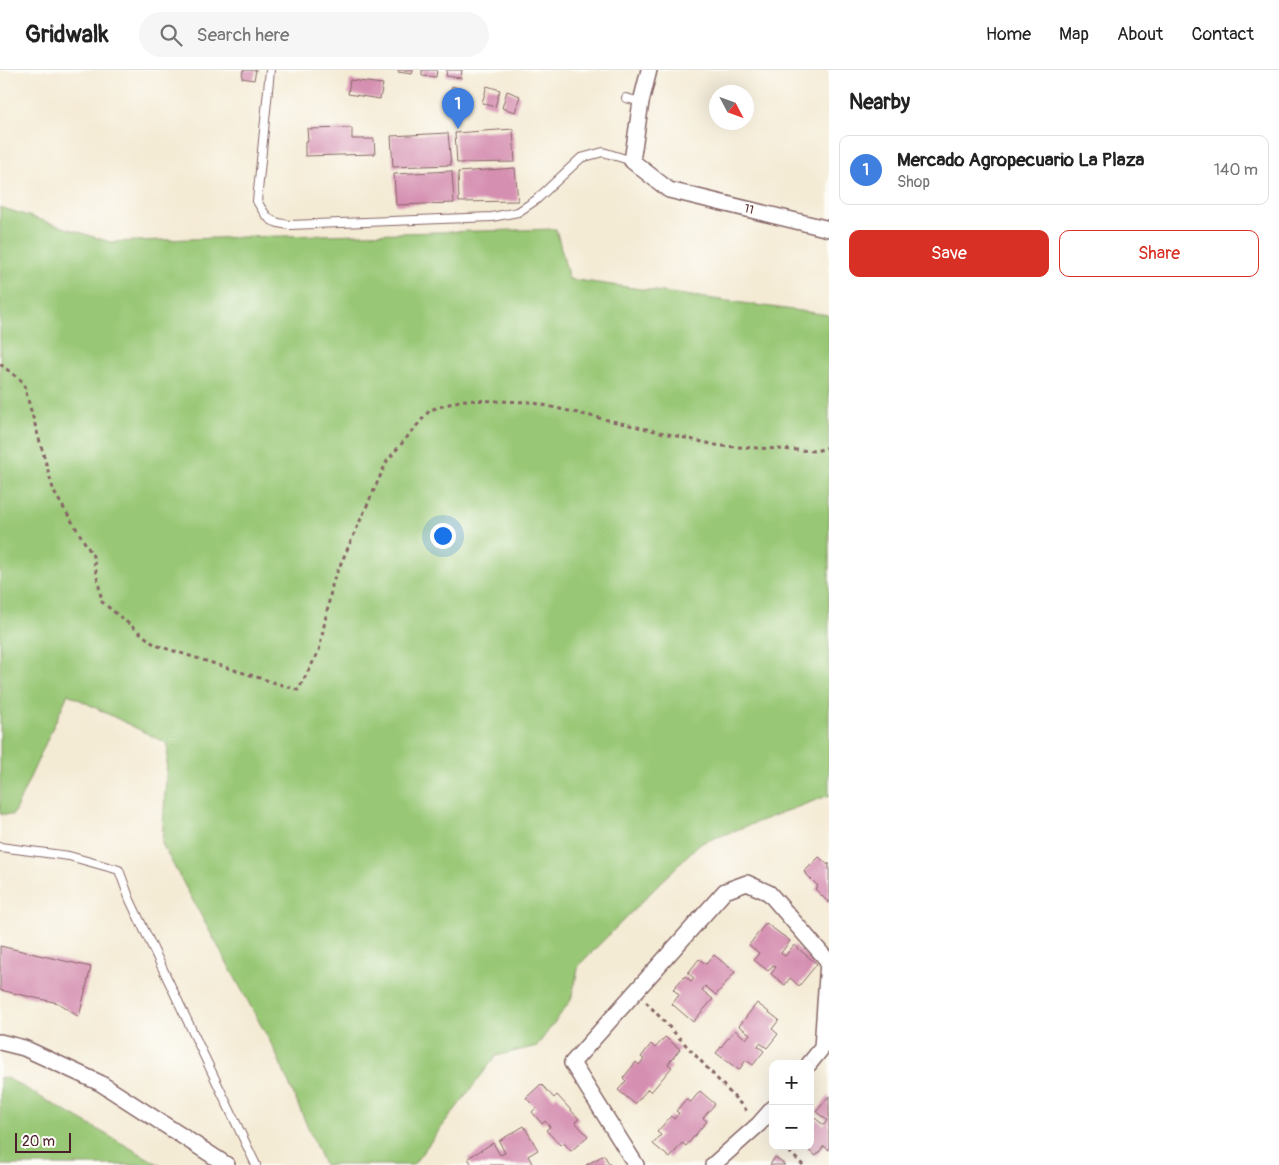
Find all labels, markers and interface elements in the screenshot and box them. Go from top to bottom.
search box [139,12,489,57]
text: Gridwalk [25,20,109,49]
icon: search [157,21,185,49]
text: Search here [197,23,289,47]
text: Home [986,23,1031,46]
text: Map [1059,23,1089,46]
text: About [1117,23,1163,46]
text: Contact [1191,23,1254,46]
north arrow [709,85,754,130]
pin: 1 [442,88,474,129]
text: Nearby [849,89,910,116]
text: Mercado Agropecuario La Plaza [897,148,1144,172]
text: 1 [863,160,869,180]
text: 140 m [1214,160,1258,180]
text: Shop [897,172,930,192]
street label: 11 [743,201,755,218]
button: Save [849,230,1049,277]
button: Share [1059,230,1259,277]
your location [430,523,456,549]
map controls [769,1060,814,1150]
button: + [769,1060,814,1105]
button: − [769,1105,814,1150]
scale bar [15,1130,71,1153]
text: 20 m [22,1133,55,1150]

